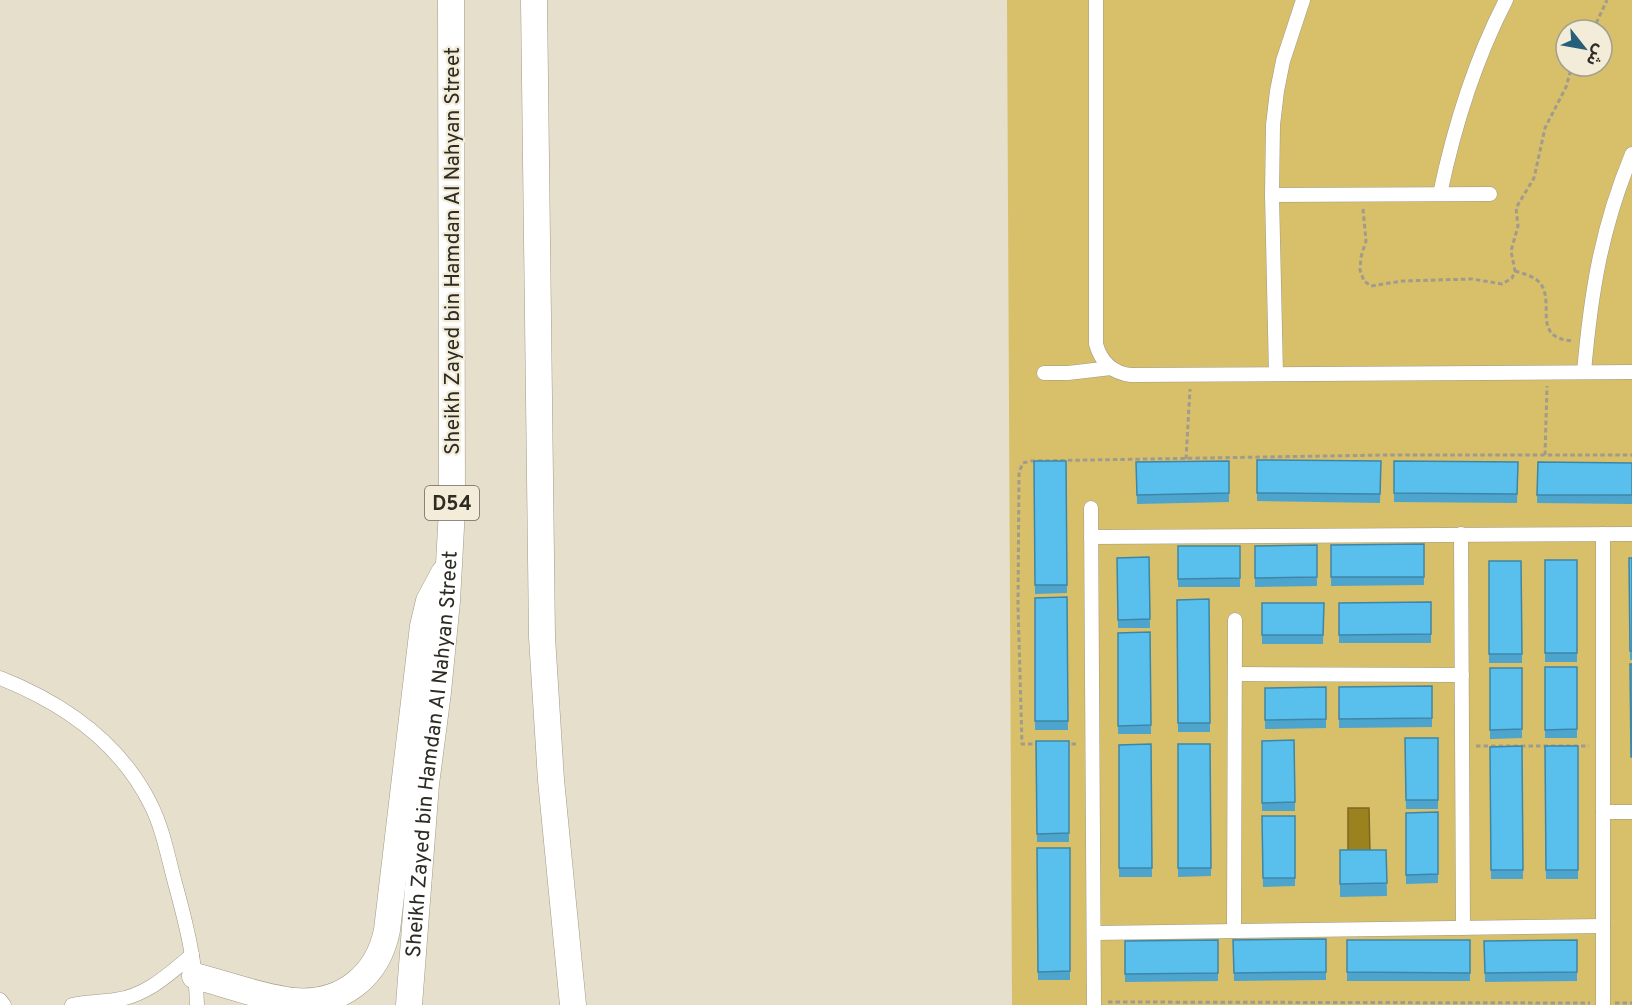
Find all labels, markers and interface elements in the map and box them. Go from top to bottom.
north arrow [1554,18,1614,78]
text: ش [1581,40,1609,69]
street label: Sheikh Zayed bin Hamdan Al Nahyan Street [440,47,467,455]
road number: D54 [425,486,479,520]
street label: Sheikh Zayed bin Hamdan Al Nahyan Street [401,550,465,959]

